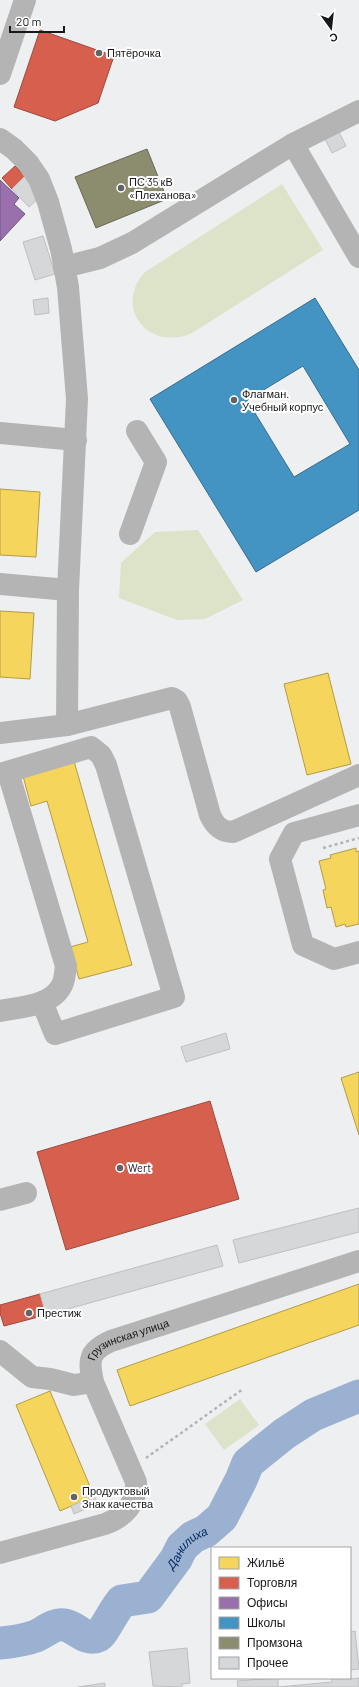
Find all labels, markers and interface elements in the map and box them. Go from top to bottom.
scale bar [10,8,64,34]
north arrow [311,8,351,48]
text: 20 m [16,14,42,28]
text: С [328,31,339,45]
place label: Пятёрочка [107,46,162,59]
marker: Пятёрочка [94,48,104,58]
place label: ПС 35 кВ «Плеханова» [129,175,197,201]
marker: ПС 35 кВ «Плеханова» [116,183,126,193]
place label: Флагман. Учебный корпус [242,387,324,413]
marker: Флагман. Учебный корпус [229,395,239,405]
place label: Wert [128,1161,151,1174]
marker: Wert [115,1163,125,1173]
place label: Престиж [37,1306,82,1319]
marker: Престиж [24,1308,34,1318]
street label: Грузинская улица [84,1316,171,1362]
place label: Продуктовый Знак качества [82,1484,154,1510]
marker: Продуктовый Знак качества [69,1492,79,1502]
water label: Данилиха [162,1523,210,1574]
legend [211,1547,351,1679]
text: Жильё [247,1555,285,1569]
text: Торговля [247,1575,297,1590]
text: Офисы [247,1595,288,1610]
text: Школы [247,1615,285,1629]
text: Промзона [247,1635,303,1650]
text: Прочее [247,1655,289,1670]

